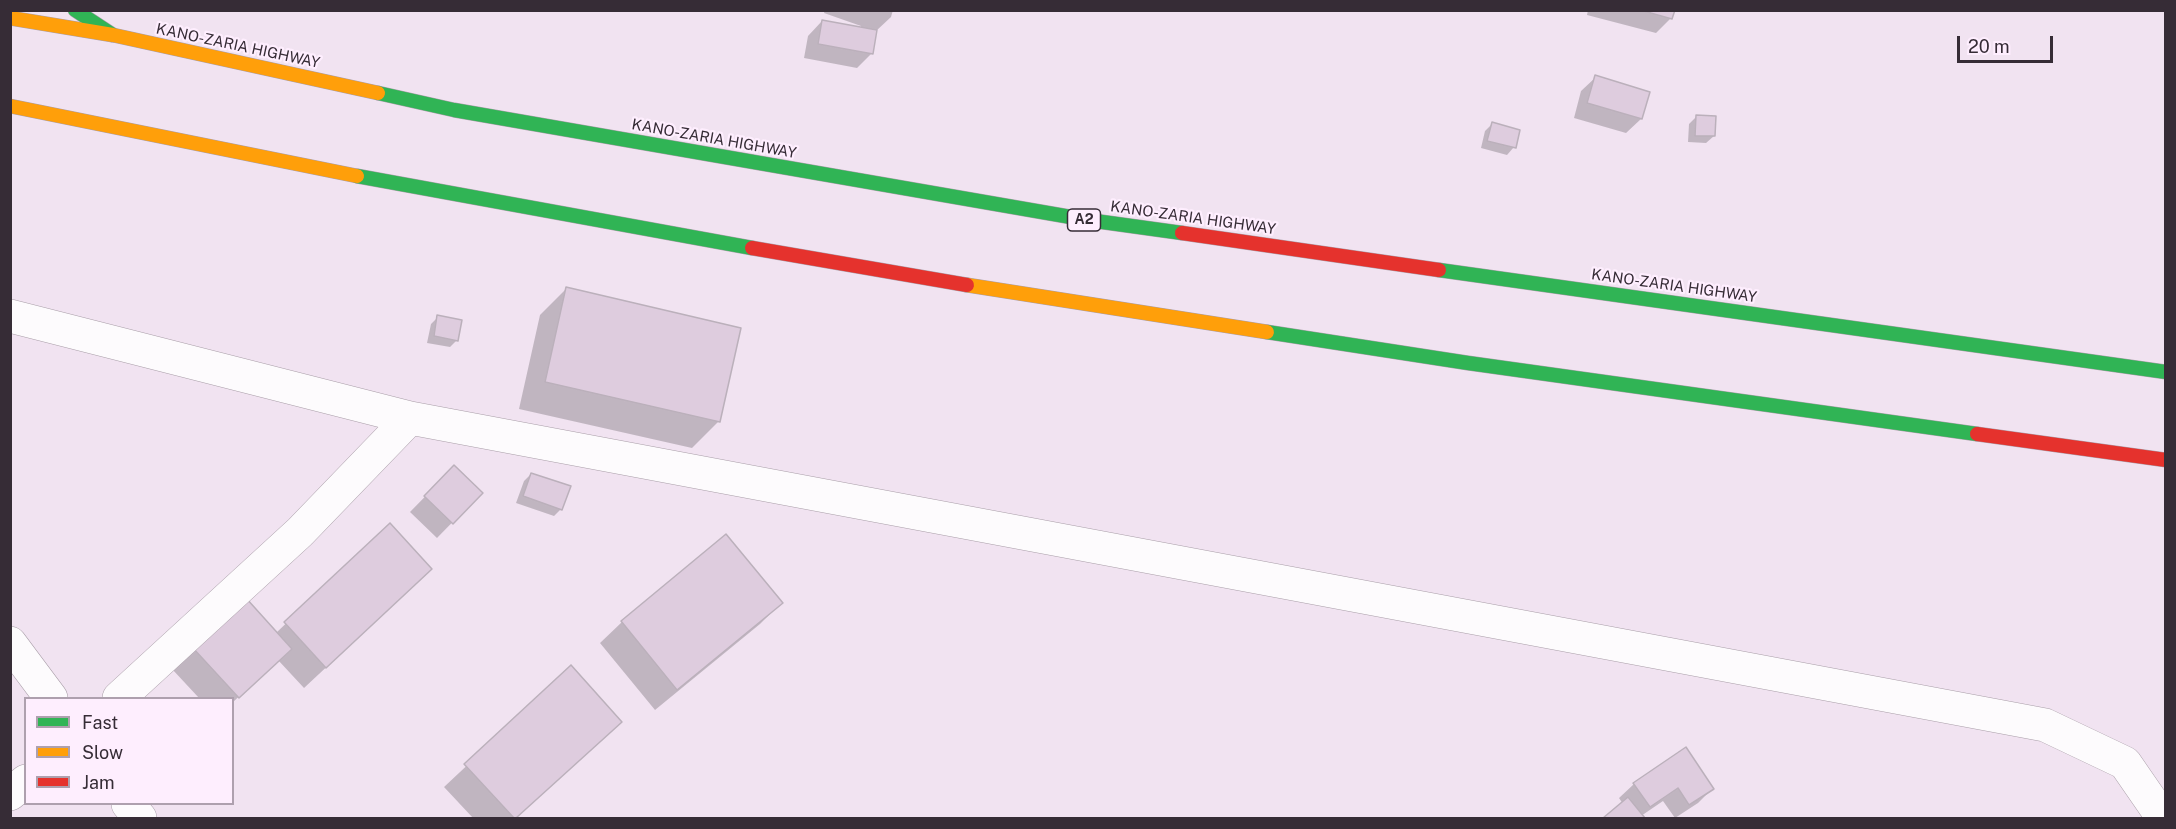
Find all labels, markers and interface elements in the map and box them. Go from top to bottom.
street label: KANO-ZARIA HIGHWAY [154,20,322,72]
scale bar [1960,24,2056,62]
text: 20 m [1968,36,2010,57]
street label: KANO-ZARIA HIGHWAY [630,116,798,162]
street label: KANO-ZARIA HIGHWAY [1109,197,1277,239]
road number: A2 [1068,209,1100,231]
street label: KANO-ZARIA HIGHWAY [1590,265,1758,307]
legend [24,697,234,805]
text: Fast [82,712,118,733]
text: Slow [82,742,123,763]
text: Jam [82,772,115,793]

